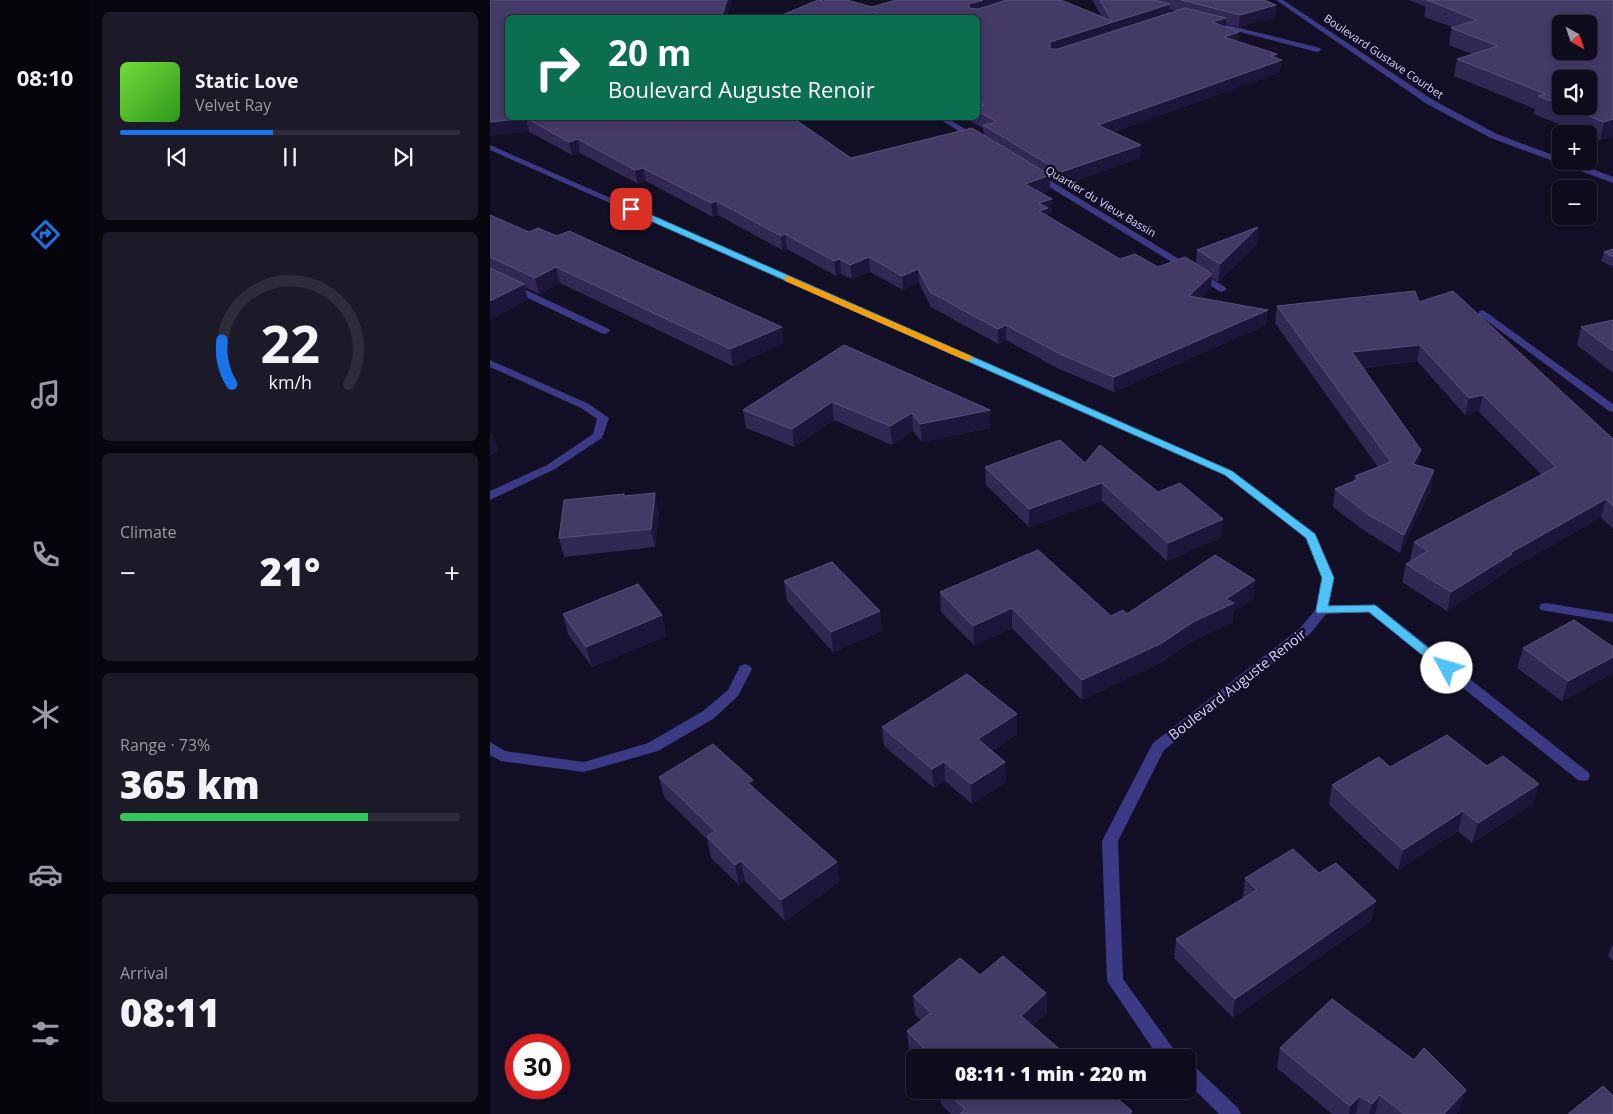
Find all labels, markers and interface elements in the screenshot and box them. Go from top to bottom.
street label: Boulevard Gustave Courbet [1321,10,1447,102]
north arrow [1552,15,1598,60]
map controls [1552,15,1597,225]
text: 20 m [608,29,691,76]
icon: right [525,35,590,100]
text: 08:10 [17,62,73,92]
text: Static Love [195,68,298,94]
button: sound [1552,70,1597,115]
text: Boulevard Auguste Renoir [608,74,875,104]
text: Velvet Ray [195,94,271,116]
button: + [1552,125,1597,170]
icon: previous [163,143,191,171]
icon: pause [276,143,304,171]
icon: next [389,143,417,171]
street label: Quartier du Vieux Bassin [1043,162,1159,240]
button: − [1552,180,1597,225]
pin [610,188,652,230]
icon: arrive [617,195,645,223]
icon: directions [28,217,63,252]
text: 22 [260,307,320,378]
text: km/h [268,370,312,394]
icon: music [28,377,63,412]
text: Climate [120,521,177,543]
icon: phone [28,537,63,572]
text: 21° [260,545,320,597]
text: − [120,553,136,591]
text: + [444,553,460,591]
street label: Boulevard Auguste Renoir [1164,624,1310,744]
position arrow [1420,641,1472,693]
icon: climate [28,697,63,732]
text: Range · 73% [120,734,210,756]
text: 365 km [120,758,260,810]
icon: car [28,857,63,892]
text: Arrival [120,962,168,984]
text: 08:11 [120,986,220,1038]
icon: filters [28,1016,63,1051]
speed limit sign: 30 [505,1034,570,1099]
text: 08:11 · 1 min · 220 m [955,1061,1147,1087]

